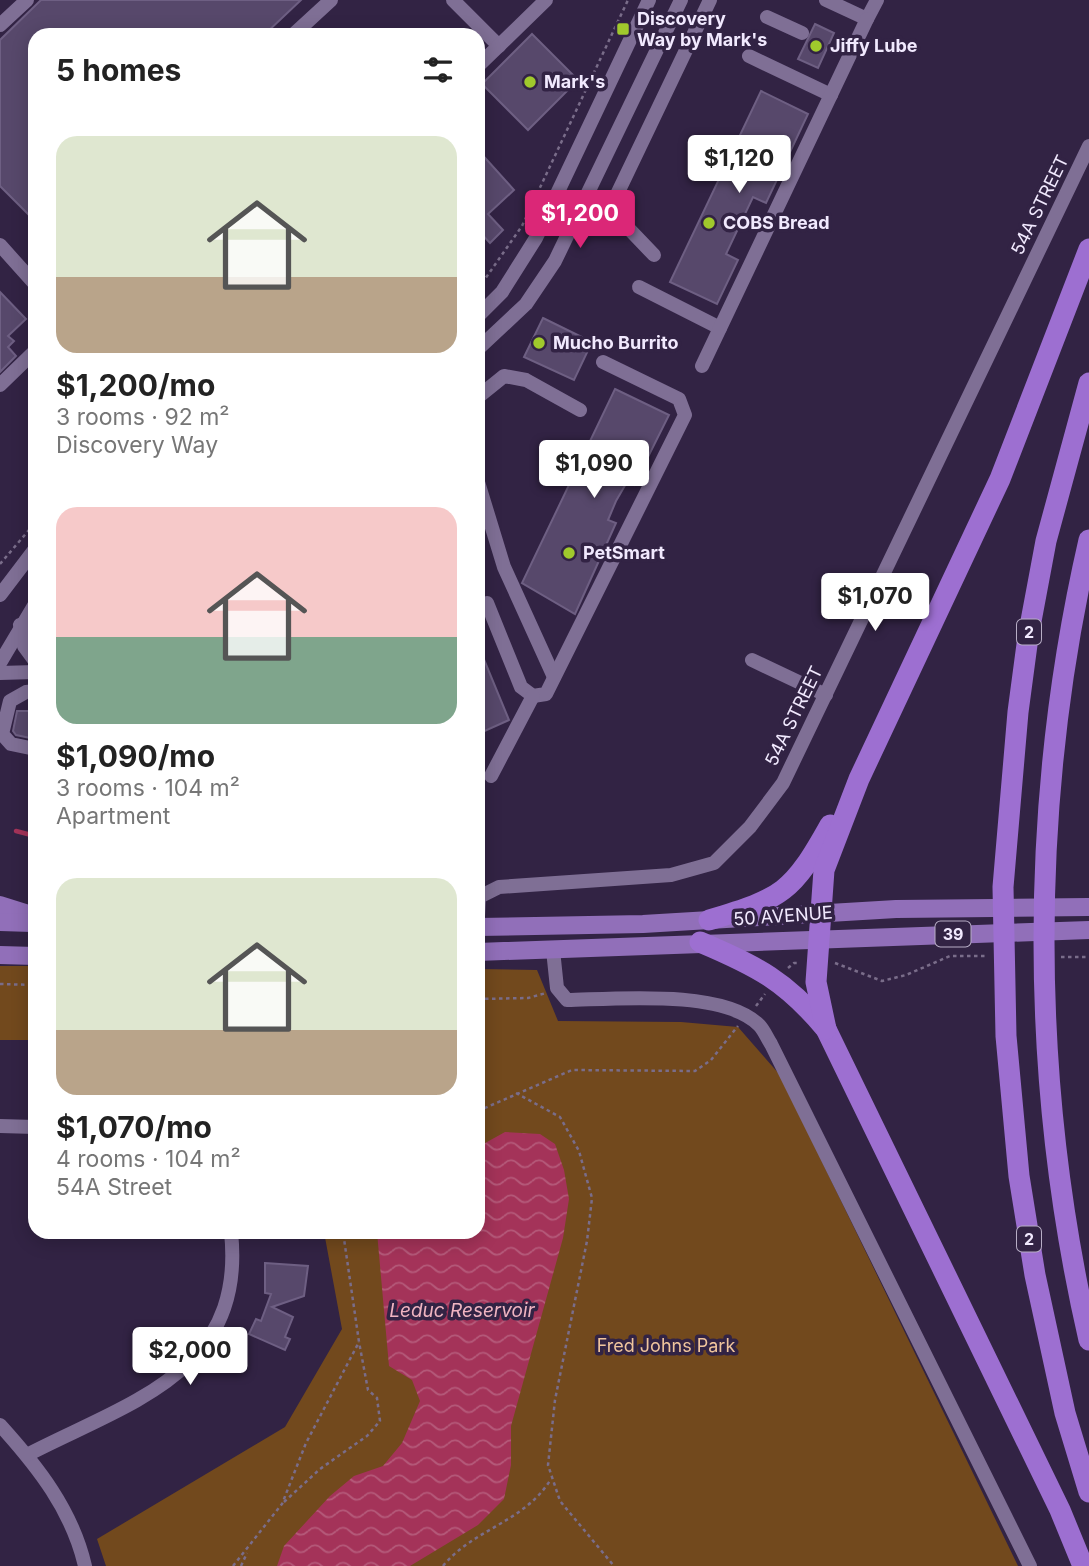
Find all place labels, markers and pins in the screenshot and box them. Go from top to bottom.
place label: Discovery Way by Mark's [637,8,767,50]
marker: Discovery Way by Mark's [615,21,631,37]
place label: Jiffy Lube [830,35,918,56]
marker: Jiffy Lube [808,38,824,54]
place label: Mark's [544,71,605,92]
marker: Mark's [522,74,538,90]
pin: $1,120 [682,136,796,195]
pin: $1,200 [523,190,637,250]
place label: COBS Bread [723,212,830,233]
marker: COBS Bread [701,215,717,231]
place label: Mucho Burrito [553,332,678,353]
marker: Mucho Burrito [531,335,547,351]
pin: $1,090 [537,440,651,500]
place label: PetSmart [583,542,665,563]
marker: PetSmart [561,545,577,561]
pin: $1,070 [818,574,932,633]
pin: $2,000 [133,1328,247,1387]

